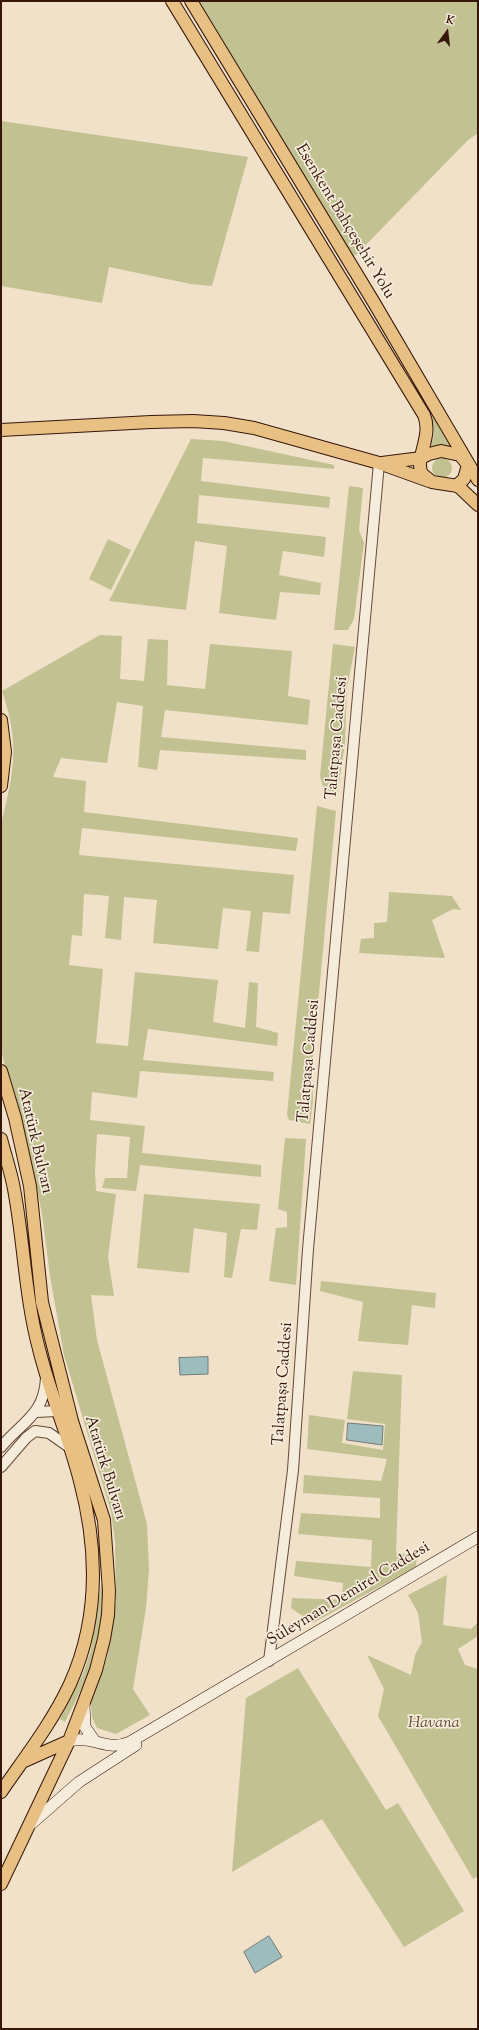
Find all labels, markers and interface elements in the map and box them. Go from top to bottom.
north arrow [427,12,467,52]
text: K [444,12,456,29]
street label: Esenkent Bahçeşehir Yolu [290,141,398,303]
street label: Talatpaşa Caddesi [323,676,353,800]
street label: Talatpaşa Caddesi [295,999,325,1123]
street label: Atatürk Bulvarı [13,1086,55,1196]
street label: Talatpaşa Caddesi [270,1322,298,1446]
street label: Atatürk Bulvarı [79,1414,129,1522]
street label: Süleyman Demirel Caddesi [264,1539,434,1651]
park label: Havana [408,1714,460,1734]

